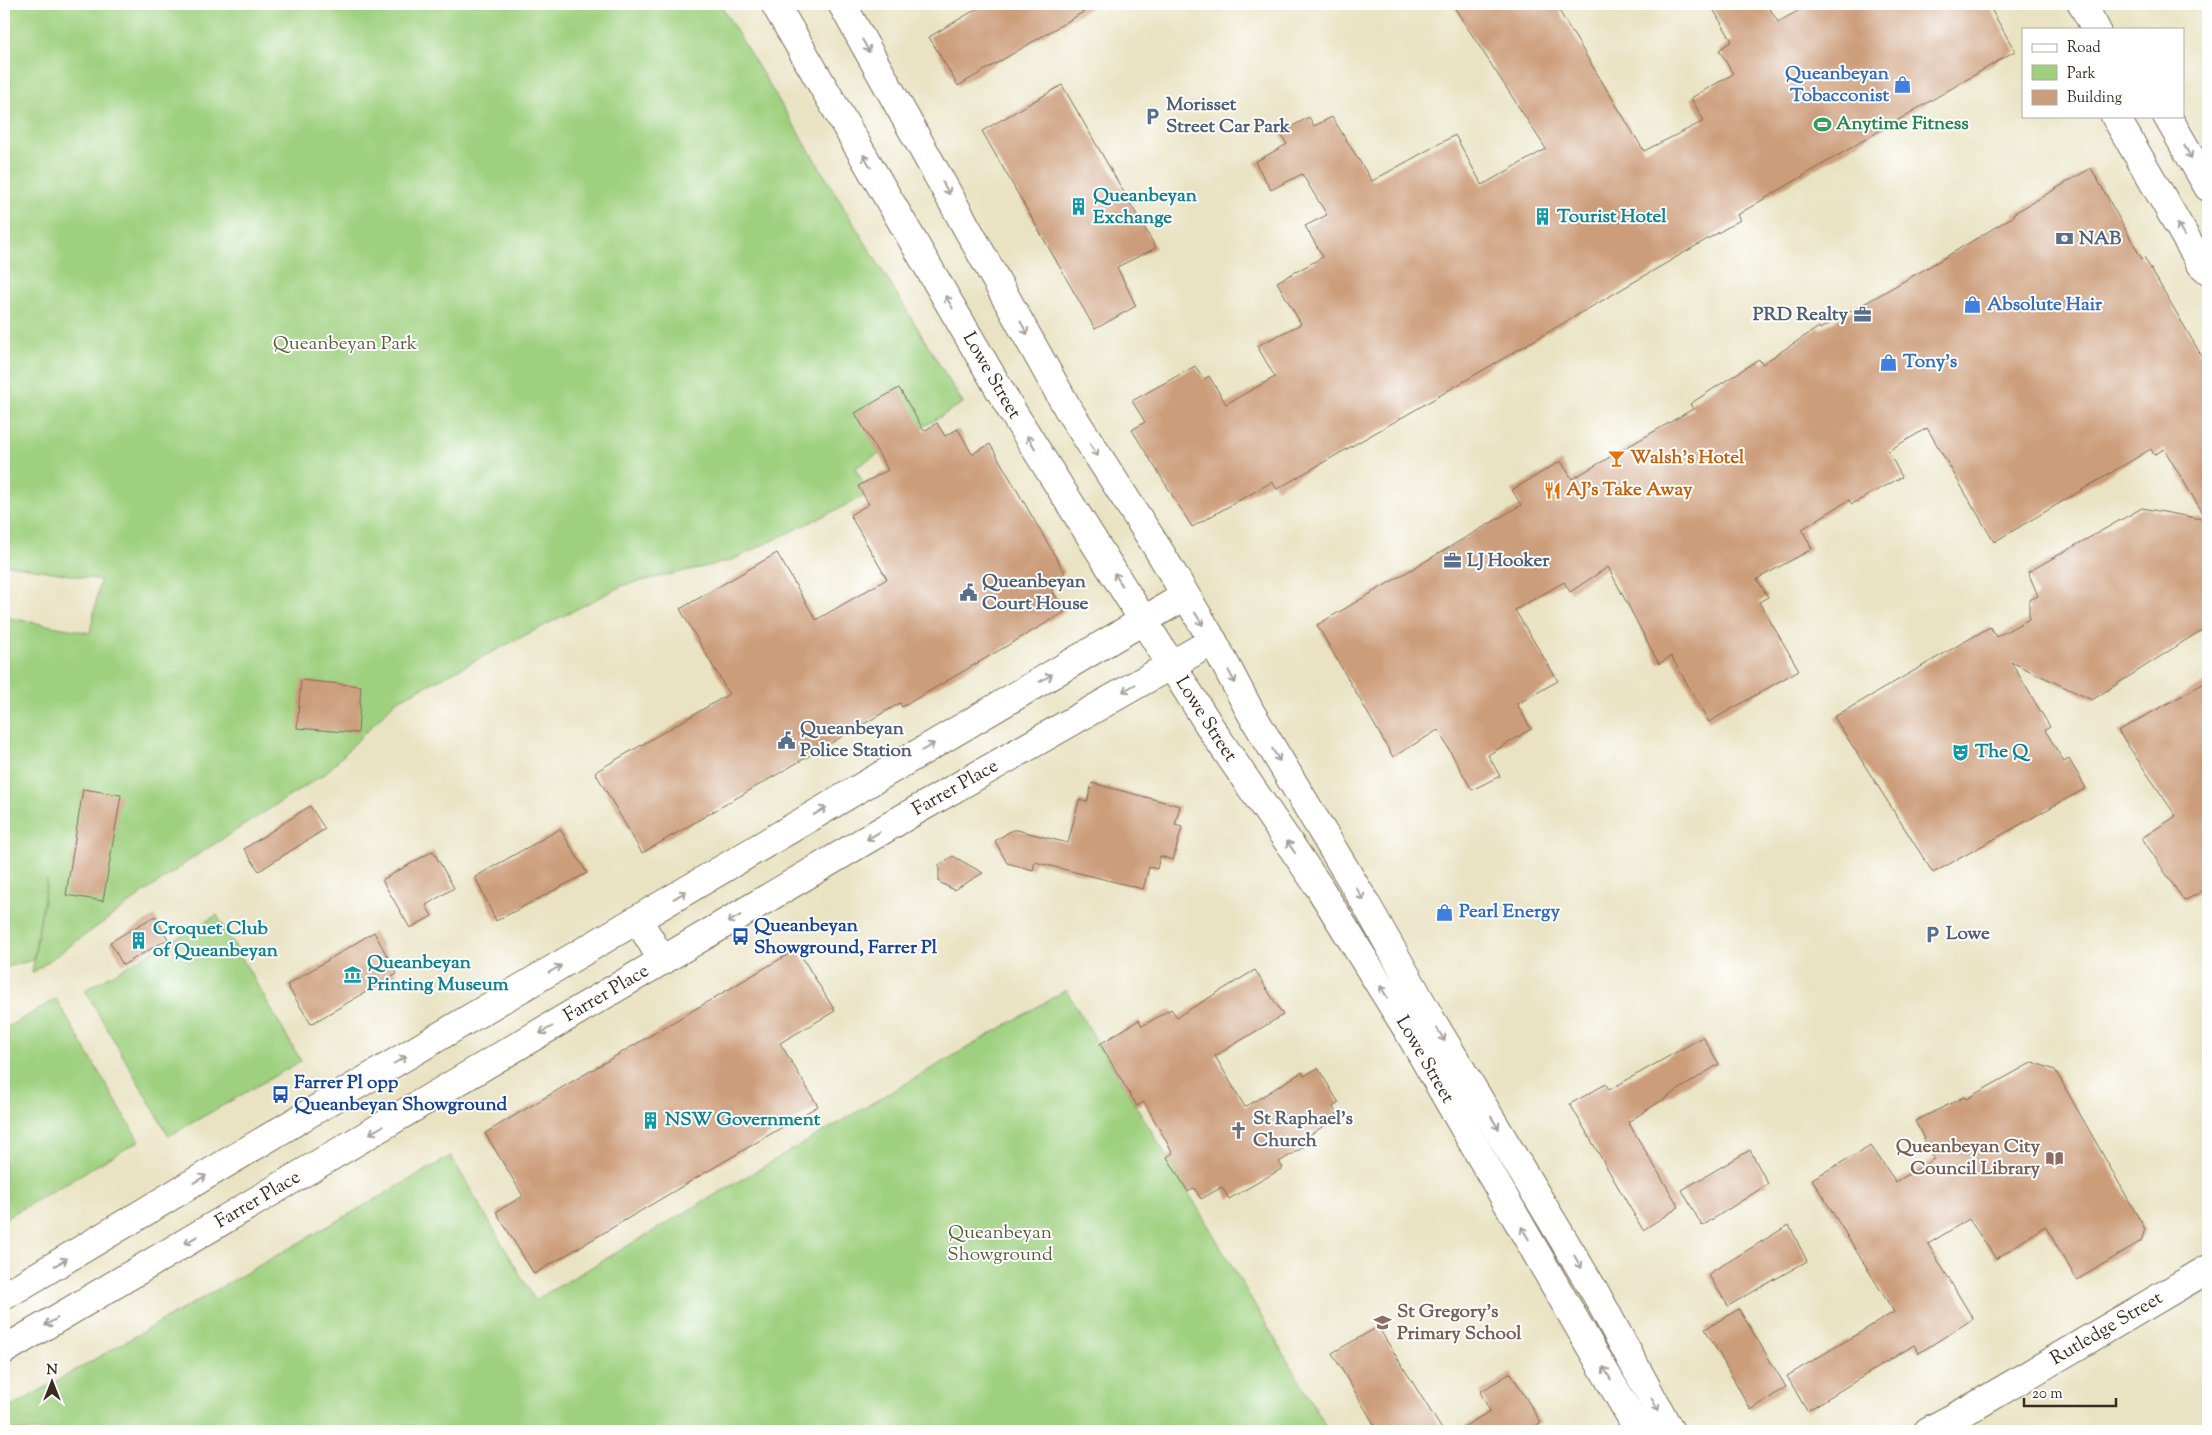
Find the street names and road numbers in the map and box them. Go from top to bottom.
street label: Lowe Street [955,327,1028,425]
street label: Lowe Street [1168,671,1244,768]
street label: Farrer Place [907,753,1003,823]
street label: Farrer Place [559,958,654,1029]
street label: Lowe Street [1389,1011,1461,1109]
street label: Farrer Place [210,1164,306,1236]
street label: Rutledge Street [2045,1285,2168,1372]

